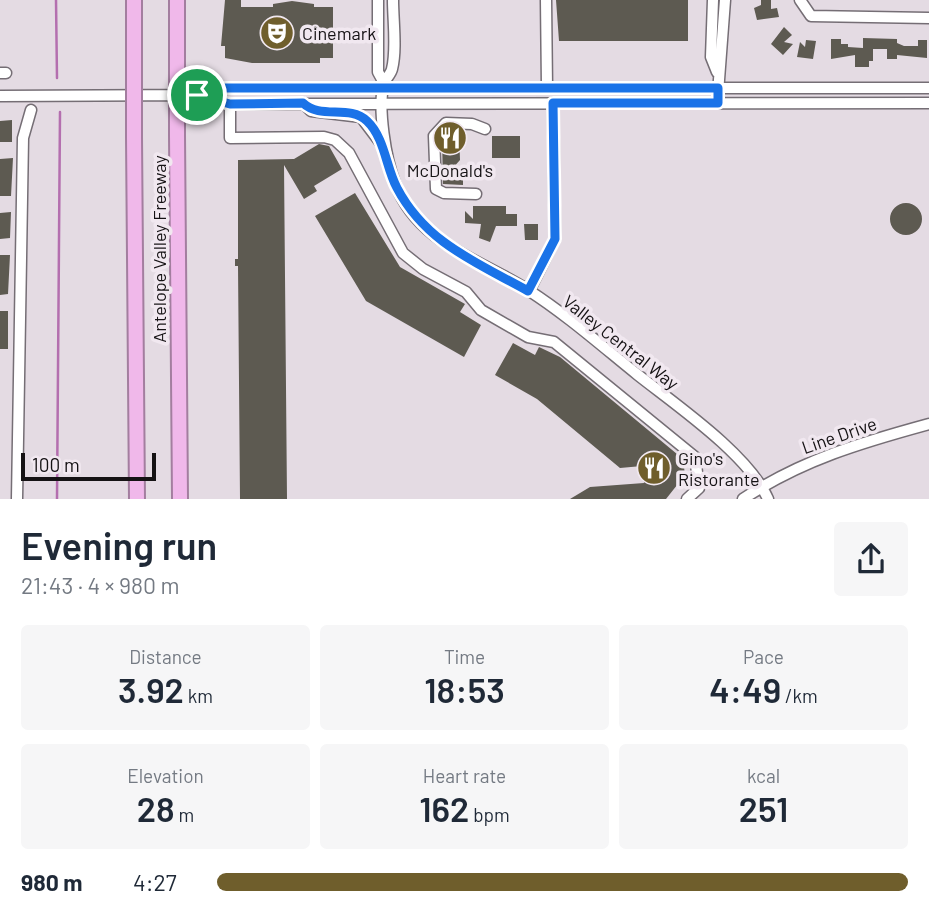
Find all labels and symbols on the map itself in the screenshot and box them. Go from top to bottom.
theatre icon: Cinemark [258,14,296,52]
place label: Cinemark [302,22,376,44]
pin [167,65,227,125]
restaurant icon: McDonald's [431,119,469,157]
street label: Antelope Valley Freeway [148,155,170,343]
place label: McDonald's [407,159,493,181]
street label: Valley Central Way [559,290,683,394]
street label: Line Drive [799,412,879,458]
place label: Gino's Ristorante [678,447,760,490]
restaurant icon: Gino's Ristorante [635,449,673,487]
scale bar [21,450,156,481]

